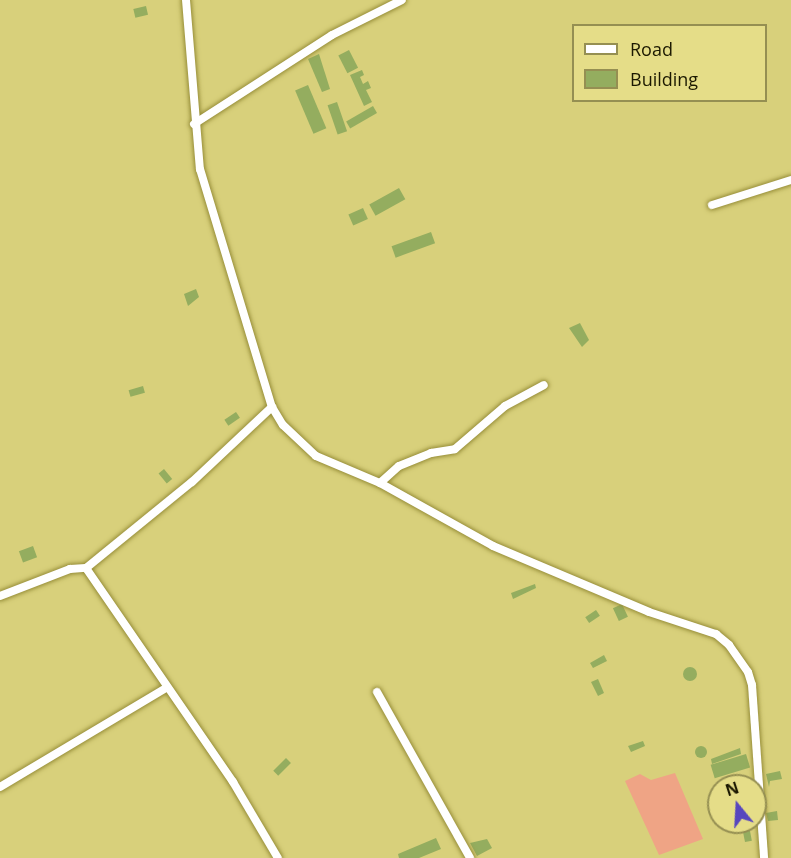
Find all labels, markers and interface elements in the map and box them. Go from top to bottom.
legend [572,24,767,102]
text: Road [630,37,673,61]
text: Building [630,67,698,91]
north arrow [707,774,767,834]
text: N [722,776,742,801]

